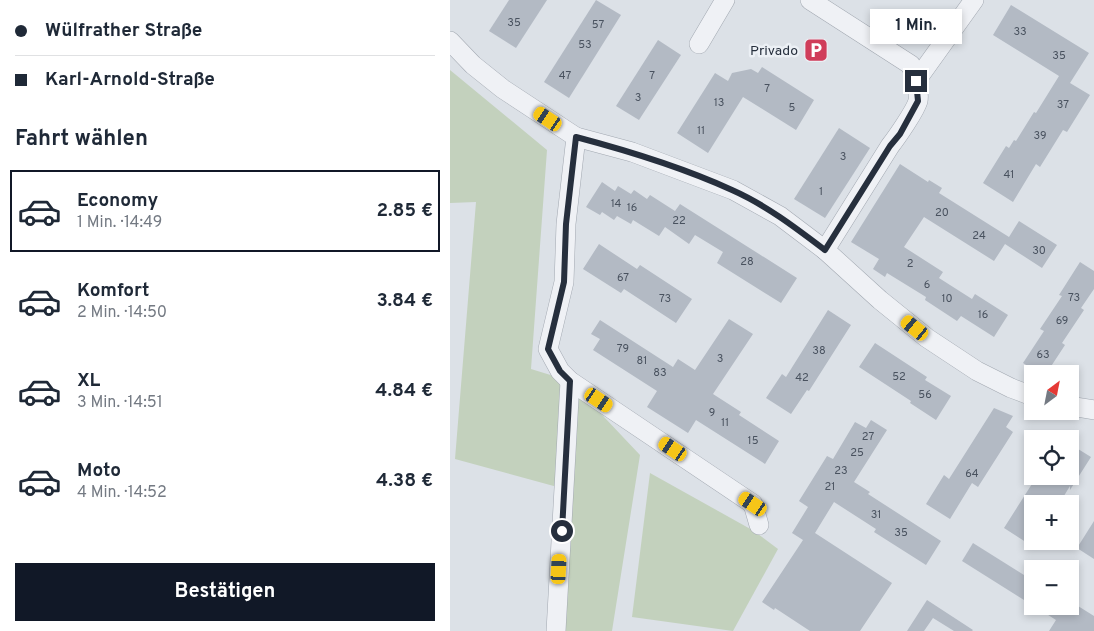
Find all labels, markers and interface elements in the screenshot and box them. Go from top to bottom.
callout: 1 Min. [870,8,962,44]
house number: 35 [507,16,521,30]
text: 1 Min. [895,16,937,36]
house number: 57 [592,18,604,32]
text: Wülfrather Straße [45,19,202,43]
house number: 33 [1013,25,1027,39]
parking icon: Privado [803,37,829,63]
house number: 53 [578,38,592,52]
place label: Privado [750,43,798,60]
house number: 35 [1052,49,1066,63]
text: Karl-Arnold-Straße [45,68,215,92]
house number: 47 [559,69,571,83]
house number: 7 [649,69,655,83]
route end [905,70,927,92]
house number: 7 [764,82,770,96]
house number: 3 [635,91,641,105]
house number: 13 [714,96,724,110]
house number: 37 [1057,98,1069,112]
house number: 5 [789,101,796,115]
car [531,104,564,134]
house number: 11 [697,124,705,138]
text: Fahrt wählen [15,126,148,153]
house number: 39 [1034,129,1046,143]
house number: 3 [840,150,846,164]
house number: 41 [1004,168,1014,182]
house number: 1 [819,185,823,199]
icon: car [17,189,62,234]
text: Economy [77,189,158,213]
house number: 14 [611,197,622,211]
text: 2.85 € [376,199,433,223]
house number: 16 [627,201,637,215]
house number: 20 [935,206,949,220]
text: 1 Min. · 14:49 [77,213,162,233]
house number: 22 [672,214,686,228]
house number: 24 [972,229,986,243]
house number: 30 [1032,244,1046,258]
house number: 28 [740,255,754,269]
house number: 2 [907,257,913,271]
house number: 67 [617,271,629,285]
house number: 6 [924,278,930,292]
icon: car [17,279,62,324]
text: Komfort [77,279,149,303]
text: 3.84 € [376,289,433,313]
house number: 73 [1068,291,1080,305]
house number: 73 [659,292,671,306]
house number: 10 [941,292,953,306]
text: 2 Min. · 14:50 [77,303,167,323]
house number: 16 [978,308,988,322]
car [898,313,931,343]
house number: 69 [1056,314,1068,328]
house number: 79 [617,342,629,356]
house number: 38 [812,344,826,358]
house number: 63 [1036,348,1050,362]
house number: 3 [717,352,723,366]
house number: 81 [637,354,647,368]
north arrow [1024,365,1079,420]
map controls [1024,365,1079,615]
house number: 83 [653,366,667,380]
icon: car [17,369,62,414]
text: XL [77,369,100,393]
house number: 52 [892,370,906,384]
house number: 42 [795,371,809,385]
text: 4.84 € [375,379,433,403]
car [582,385,615,415]
house number: 56 [918,388,932,402]
text: 3 Min. · 14:51 [77,393,163,413]
house number: 9 [709,406,715,420]
house number: 11 [721,416,729,430]
house number: 27 [862,430,874,444]
button: locate [1024,430,1079,485]
car [656,434,689,464]
house number: 15 [748,434,759,448]
house number: 25 [850,446,864,460]
icon: car [17,459,62,504]
text: Moto [77,459,121,483]
house number: 23 [834,464,848,478]
house number: 64 [965,467,979,481]
text: 4.38 € [376,469,433,493]
house number: 21 [825,480,835,494]
text: 4 Min. · 14:52 [77,483,167,503]
car [736,489,769,519]
button: + [1024,495,1079,550]
house number: 31 [871,508,881,522]
route start [551,520,573,542]
house number: 35 [894,526,908,540]
car [550,554,567,584]
button: − [1024,560,1079,615]
button: Bestätigen [15,563,435,621]

